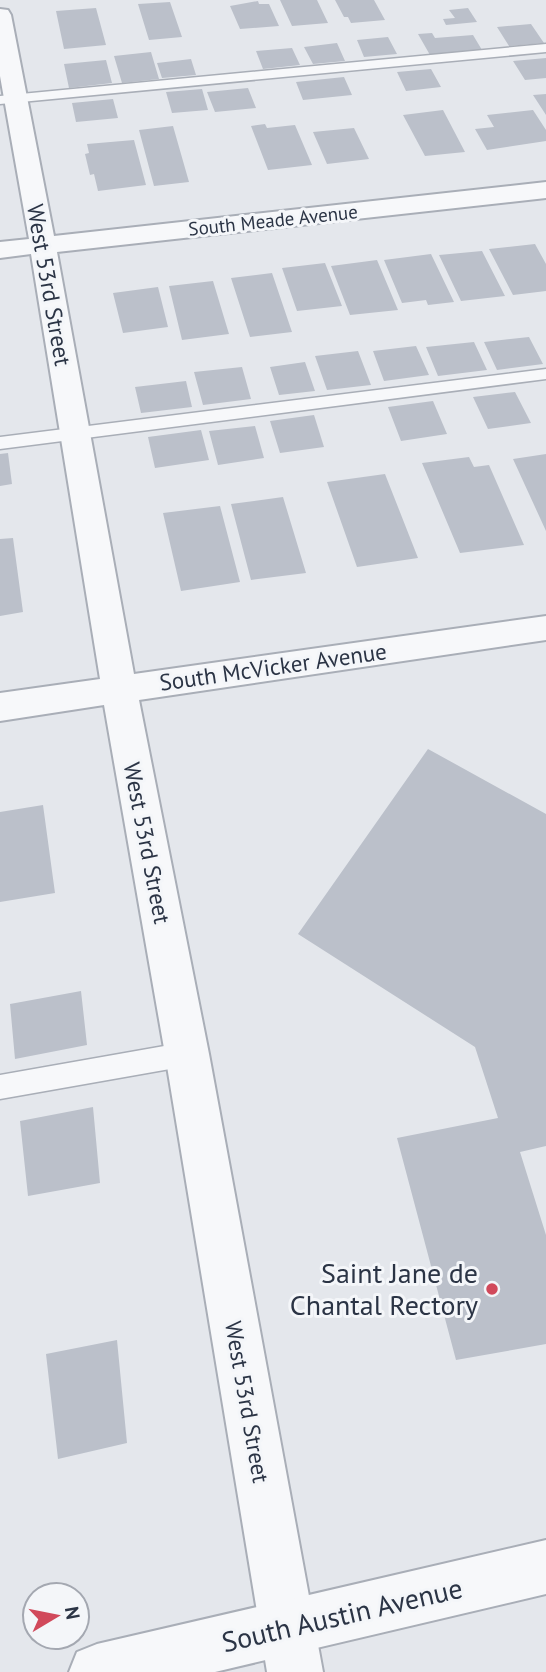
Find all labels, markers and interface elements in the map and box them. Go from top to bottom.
street label: South Meade Avenue [187,199,359,241]
street label: West 53rd Street [21,202,78,368]
street label: South McVicker Avenue [157,636,388,697]
street label: West 53rd Street [118,760,177,926]
place label: Saint Jane de Chantal Rectory [290,1254,478,1323]
marker: Saint Jane de Chantal Rectory [484,1281,500,1297]
street label: West 53rd Street [219,1319,276,1485]
street label: South Austin Avenue [218,1569,466,1660]
north arrow [21,1581,91,1651]
text: N [60,1605,86,1621]

